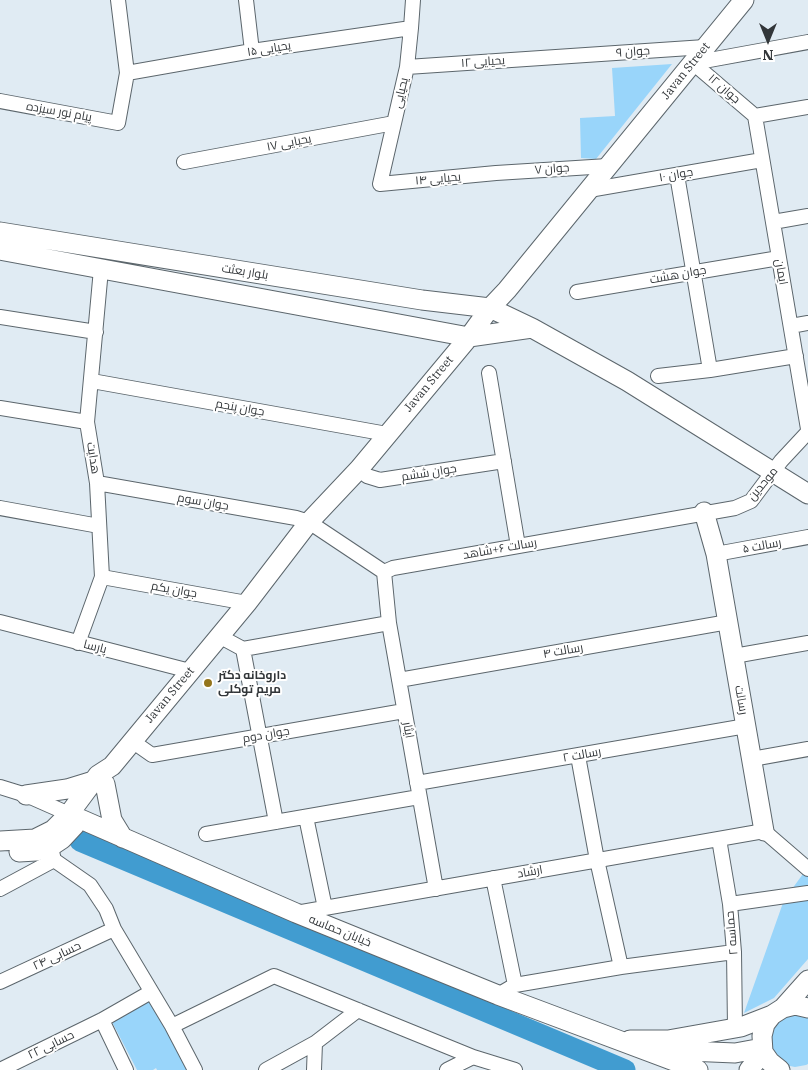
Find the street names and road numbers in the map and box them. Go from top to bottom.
street label: یحیایی ۱۵ [246,38,292,60]
street label: Javan Street [659,40,713,102]
street label: جوان ۹ [616,44,650,60]
street label: یحیایی ۱۲ [460,53,506,71]
street label: جوان ۱۲ [705,71,743,107]
street label: یحیایی [390,76,412,110]
street label: پیام نور سیزده [25,99,93,125]
street label: یحیایی ۱۷ [265,132,313,154]
street label: جوان ۷ [534,161,570,177]
street label: جوان ۱۰ [658,165,694,185]
street label: یحیایی ۱۴ [415,170,461,188]
street label: ایمان [772,258,790,286]
street label: بلوار بعثت [221,261,269,283]
street label: جوان هشت [649,263,707,287]
street label: Javan Street [401,353,457,415]
street label: جوان پنجم [214,397,266,419]
street label: هدایت [83,441,103,475]
street label: جوان ششم [400,462,458,484]
street label: موحدین [745,464,781,504]
street label: جوان سوم [176,490,230,514]
street label: رسالت ۶+شاهد [462,535,538,563]
street label: رسالت ۵ [742,536,782,556]
street label: جوان یکم [150,579,198,601]
street label: پارسا [82,637,108,657]
street label: رسالت ۴ [542,640,584,662]
street label: Javan Street [142,664,198,726]
street label: رسالت [731,684,751,716]
street label: ایثار [399,721,417,739]
street label: جوان دوم [241,724,291,746]
street label: رسالت ۲ [562,745,602,765]
street label: ارشاد [516,863,544,881]
street label: حماسه ۲ [723,910,741,956]
street label: خیابان حماسه [307,912,373,950]
street label: حسابی ۲۴ [31,939,83,973]
street label: حسابی ۲۲ [25,1028,77,1062]

